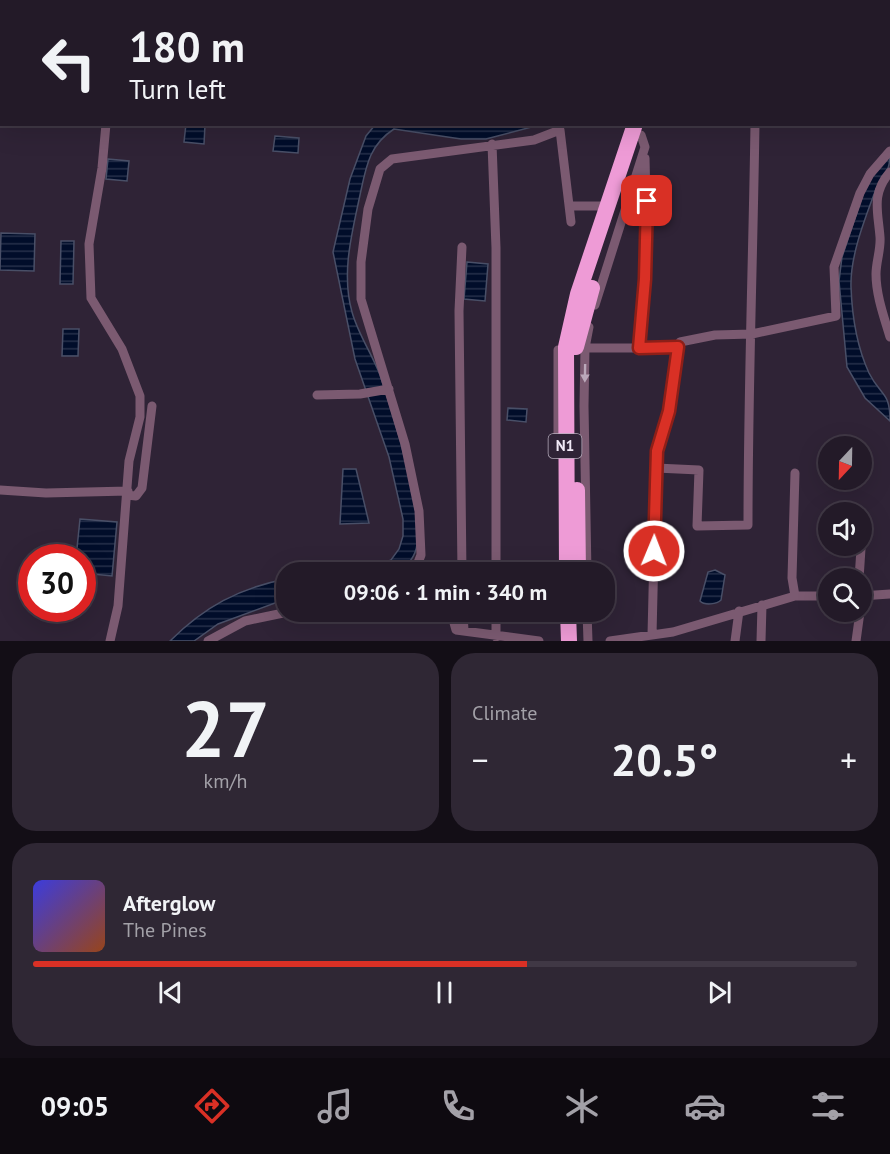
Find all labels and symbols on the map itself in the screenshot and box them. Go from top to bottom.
pin [621,175,672,226]
one-way arrow [580,364,589,383]
road number: N1 [548,434,582,458]
north arrow [818,436,872,490]
position arrow [622,519,686,583]
speed limit sign: 30 [18,544,96,622]

